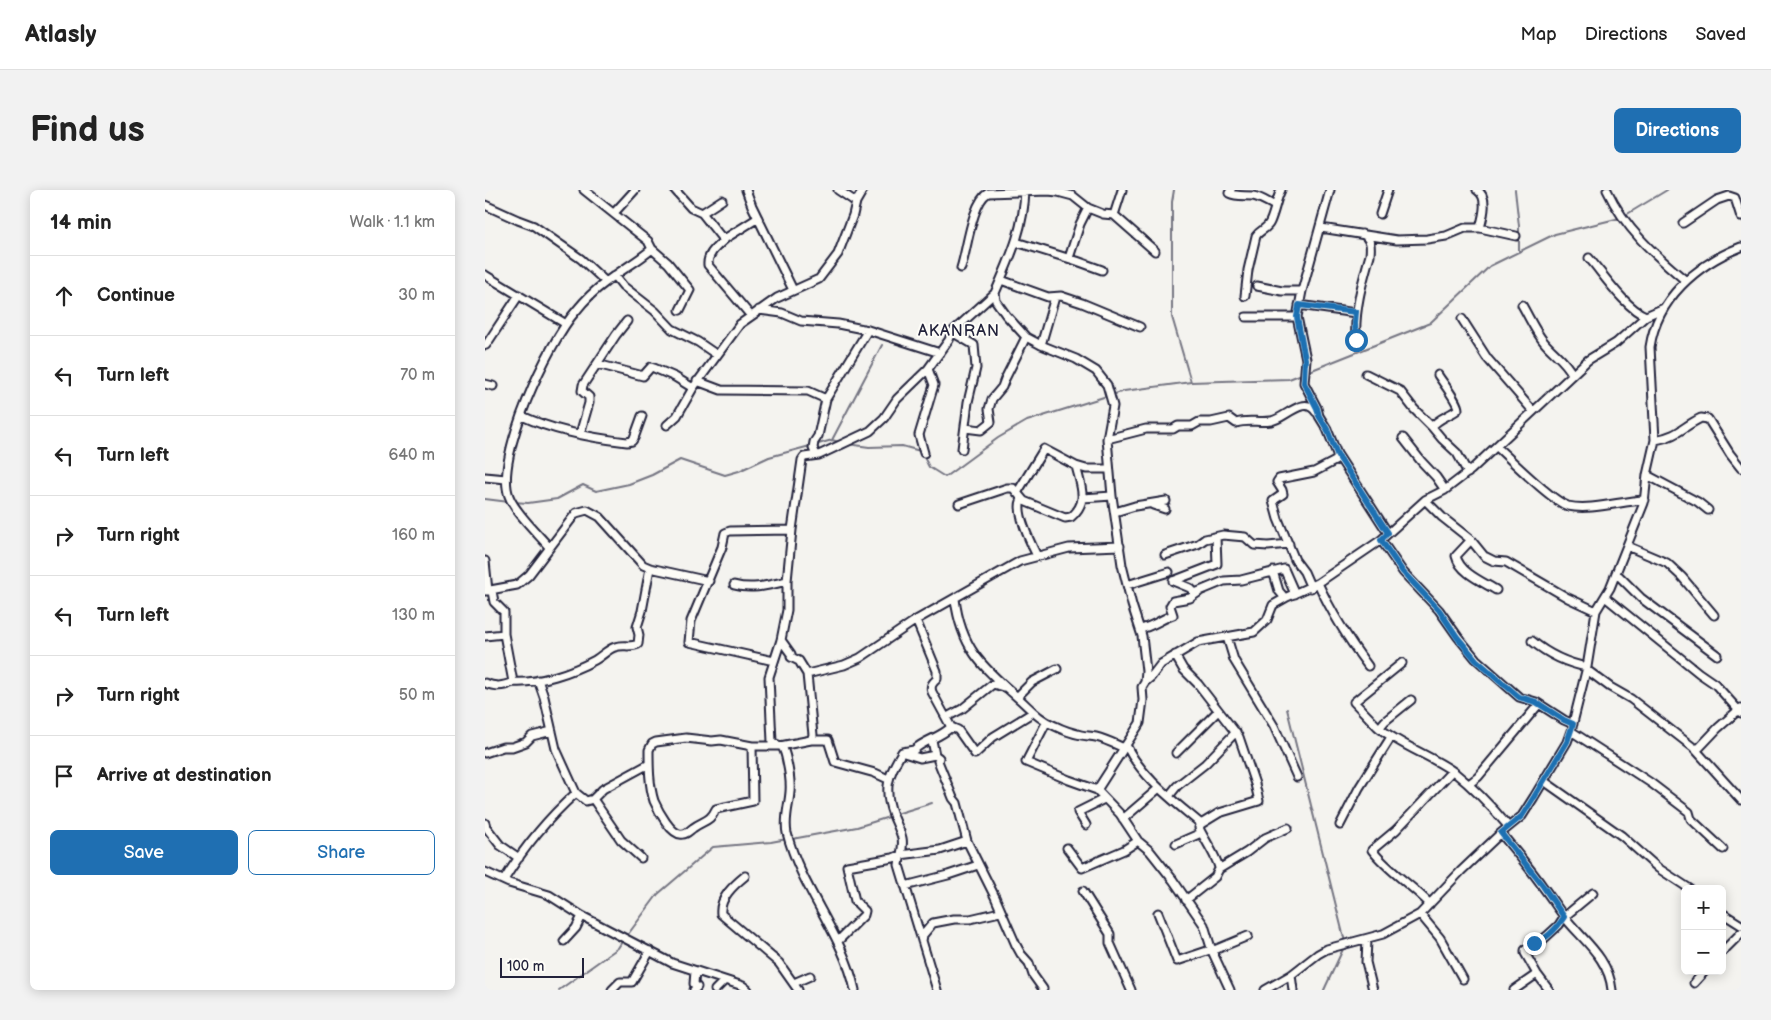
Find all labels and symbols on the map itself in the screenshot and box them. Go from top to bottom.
district label: AKANRAN [918,322,1000,341]
route start [1345,329,1368,352]
route end [1523,932,1546,955]
scale bar [500,955,584,978]

